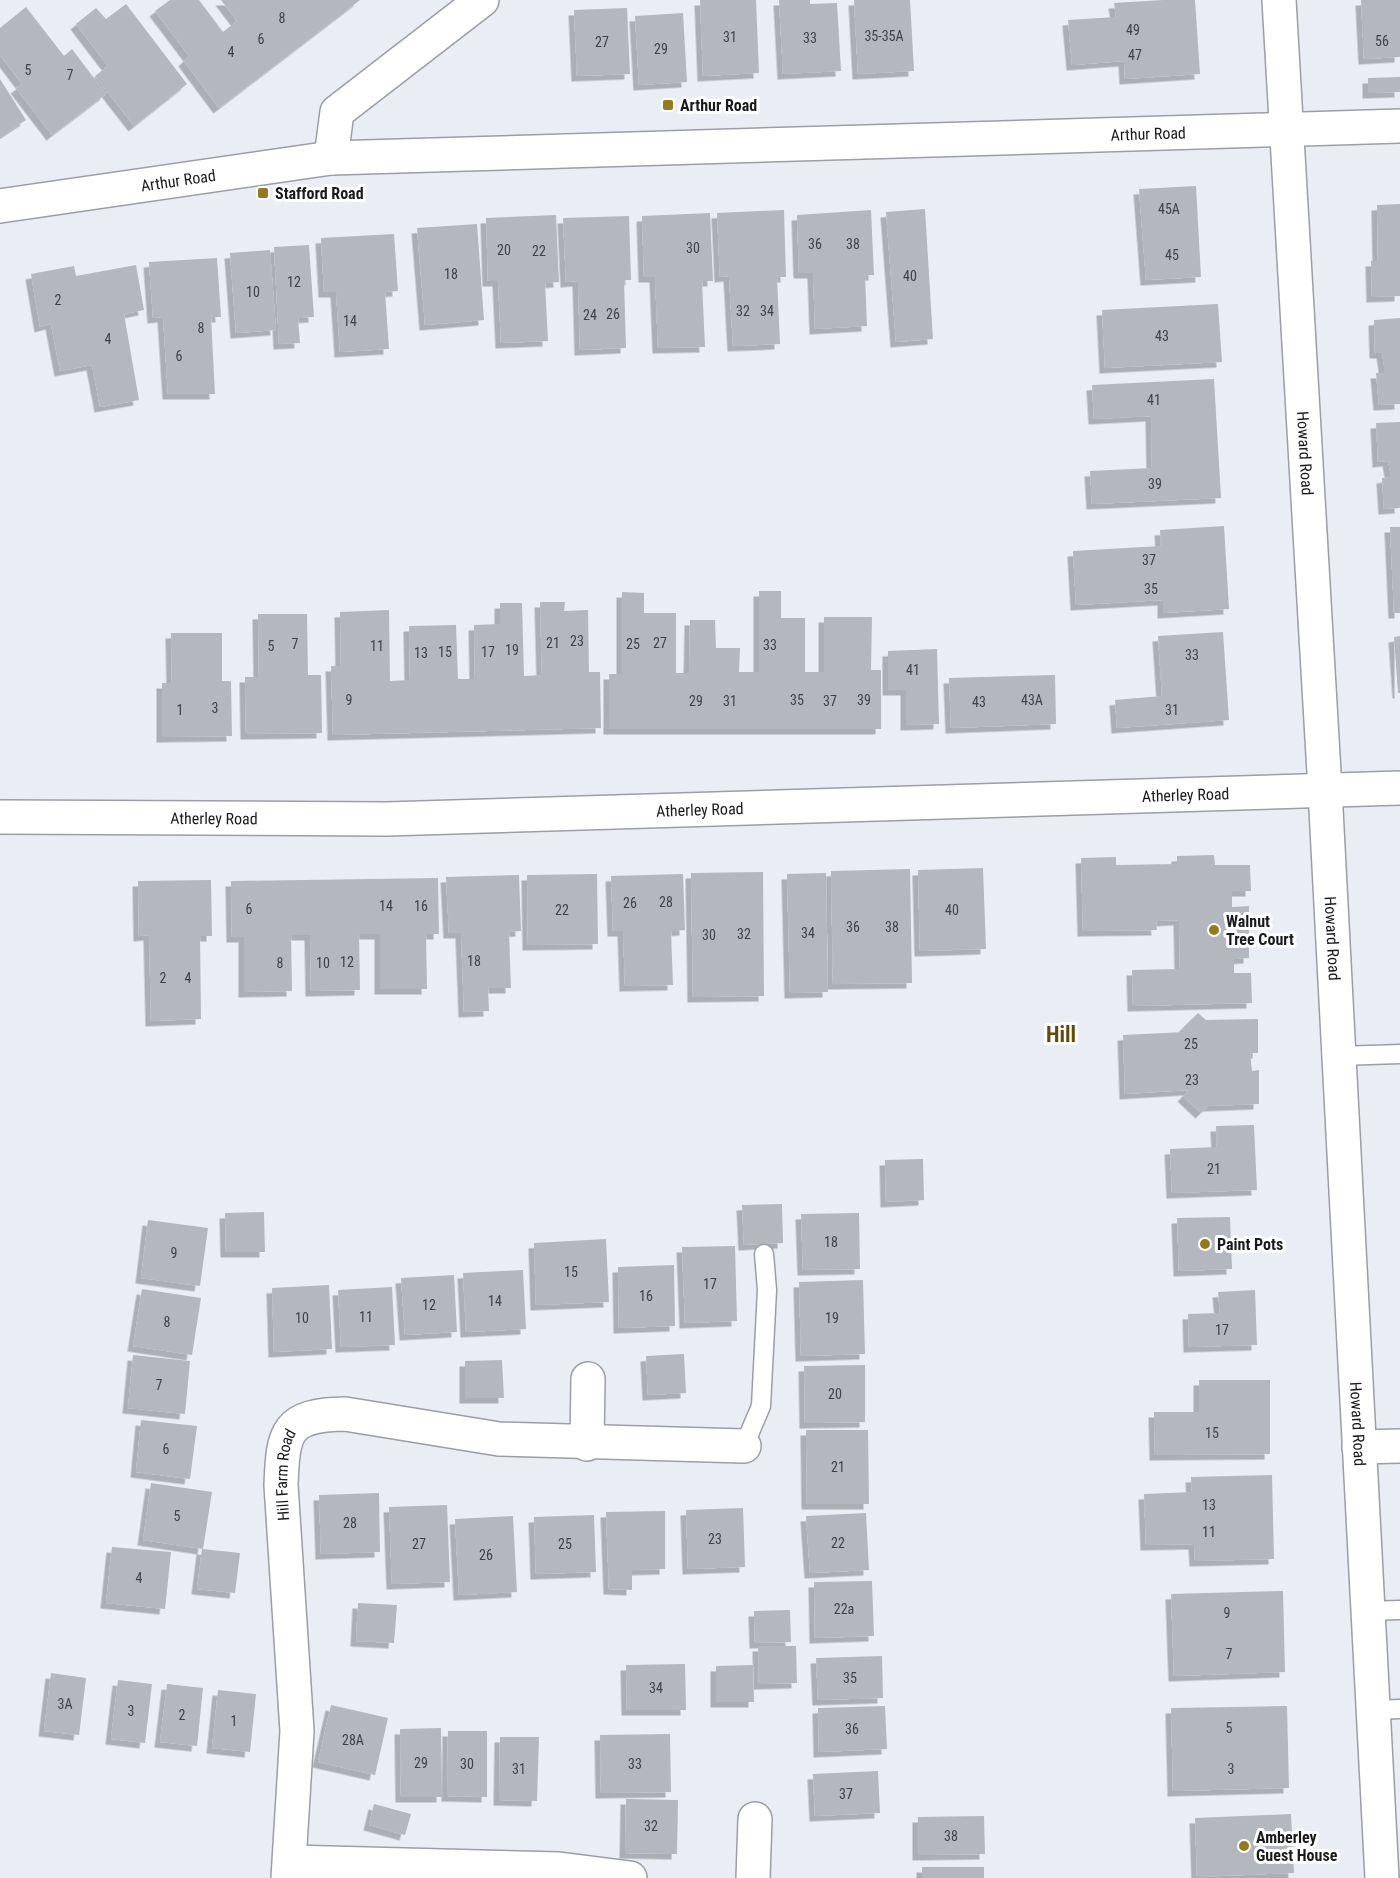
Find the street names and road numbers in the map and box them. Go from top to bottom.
street label: Arthur Road [1110,123,1186,144]
street label: Arthur Road [139,165,217,195]
street label: Howard Road [1293,410,1317,496]
street label: Atherley Road [1142,784,1230,805]
street label: Atherley Road [656,799,744,820]
street label: Atherley Road [170,808,258,828]
street label: Howard Road [1321,896,1344,981]
street label: Howard Road [1347,1381,1370,1466]
street label: Hill Farm Road [271,1425,299,1522]

